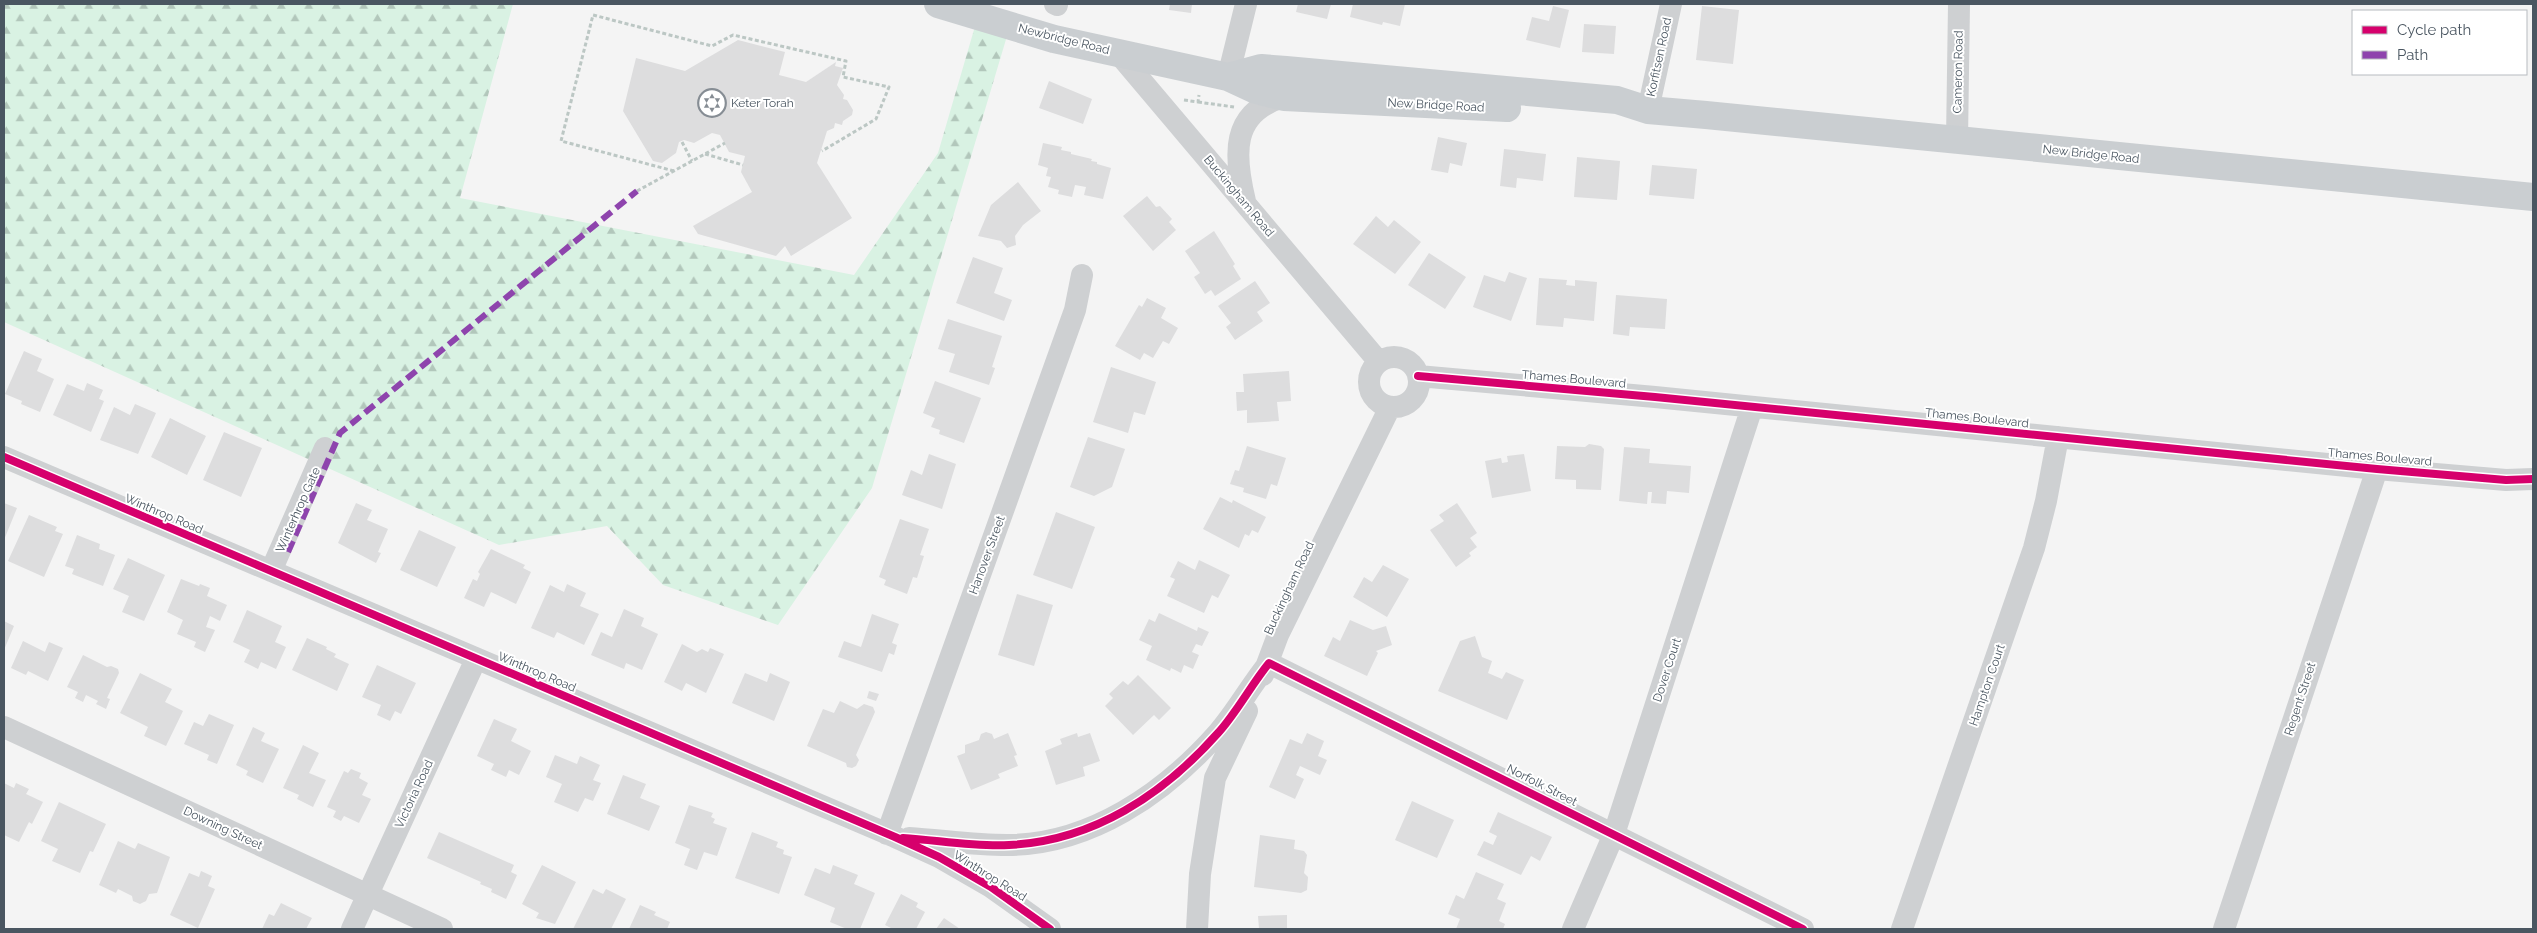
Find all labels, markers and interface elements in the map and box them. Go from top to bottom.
legend [2352,10,2527,75]
street label: Korfitsen Road [1644,16,1674,98]
street label: Newbridge Road [1017,21,1111,57]
text: Cycle path [2397,21,2471,39]
street label: Cameron Road [1950,30,1966,114]
text: Path [2397,46,2428,64]
synagogue icon: Keter Torah [697,88,727,118]
street label: New Bridge Road [1387,95,1485,115]
place label: Keter Torah [731,96,794,110]
street label: New Bridge Road [2042,142,2140,166]
street label: Buckingham Road [1201,153,1277,239]
street label: Thames Boulevard [1521,367,1627,391]
street label: Thames Boulevard [1924,406,2030,430]
street label: Thames Boulevard [2327,445,2433,469]
street label: Winterhrop Gate [273,465,323,555]
street label: Winthrop Road [123,491,205,537]
street label: Hanover Street [966,514,1008,596]
street label: Buckingham Road [1261,539,1317,637]
street label: Dover Court [1650,636,1684,704]
street label: Hampton Court [1966,642,2008,728]
street label: Winthrop Road [496,649,578,695]
street label: Regent Street [2282,660,2318,738]
street label: Victoria Road [392,758,436,830]
street label: Norfolk Street [1504,761,1580,809]
street label: Downing Street [181,804,265,852]
street label: Winthrop Road [951,848,1029,904]

